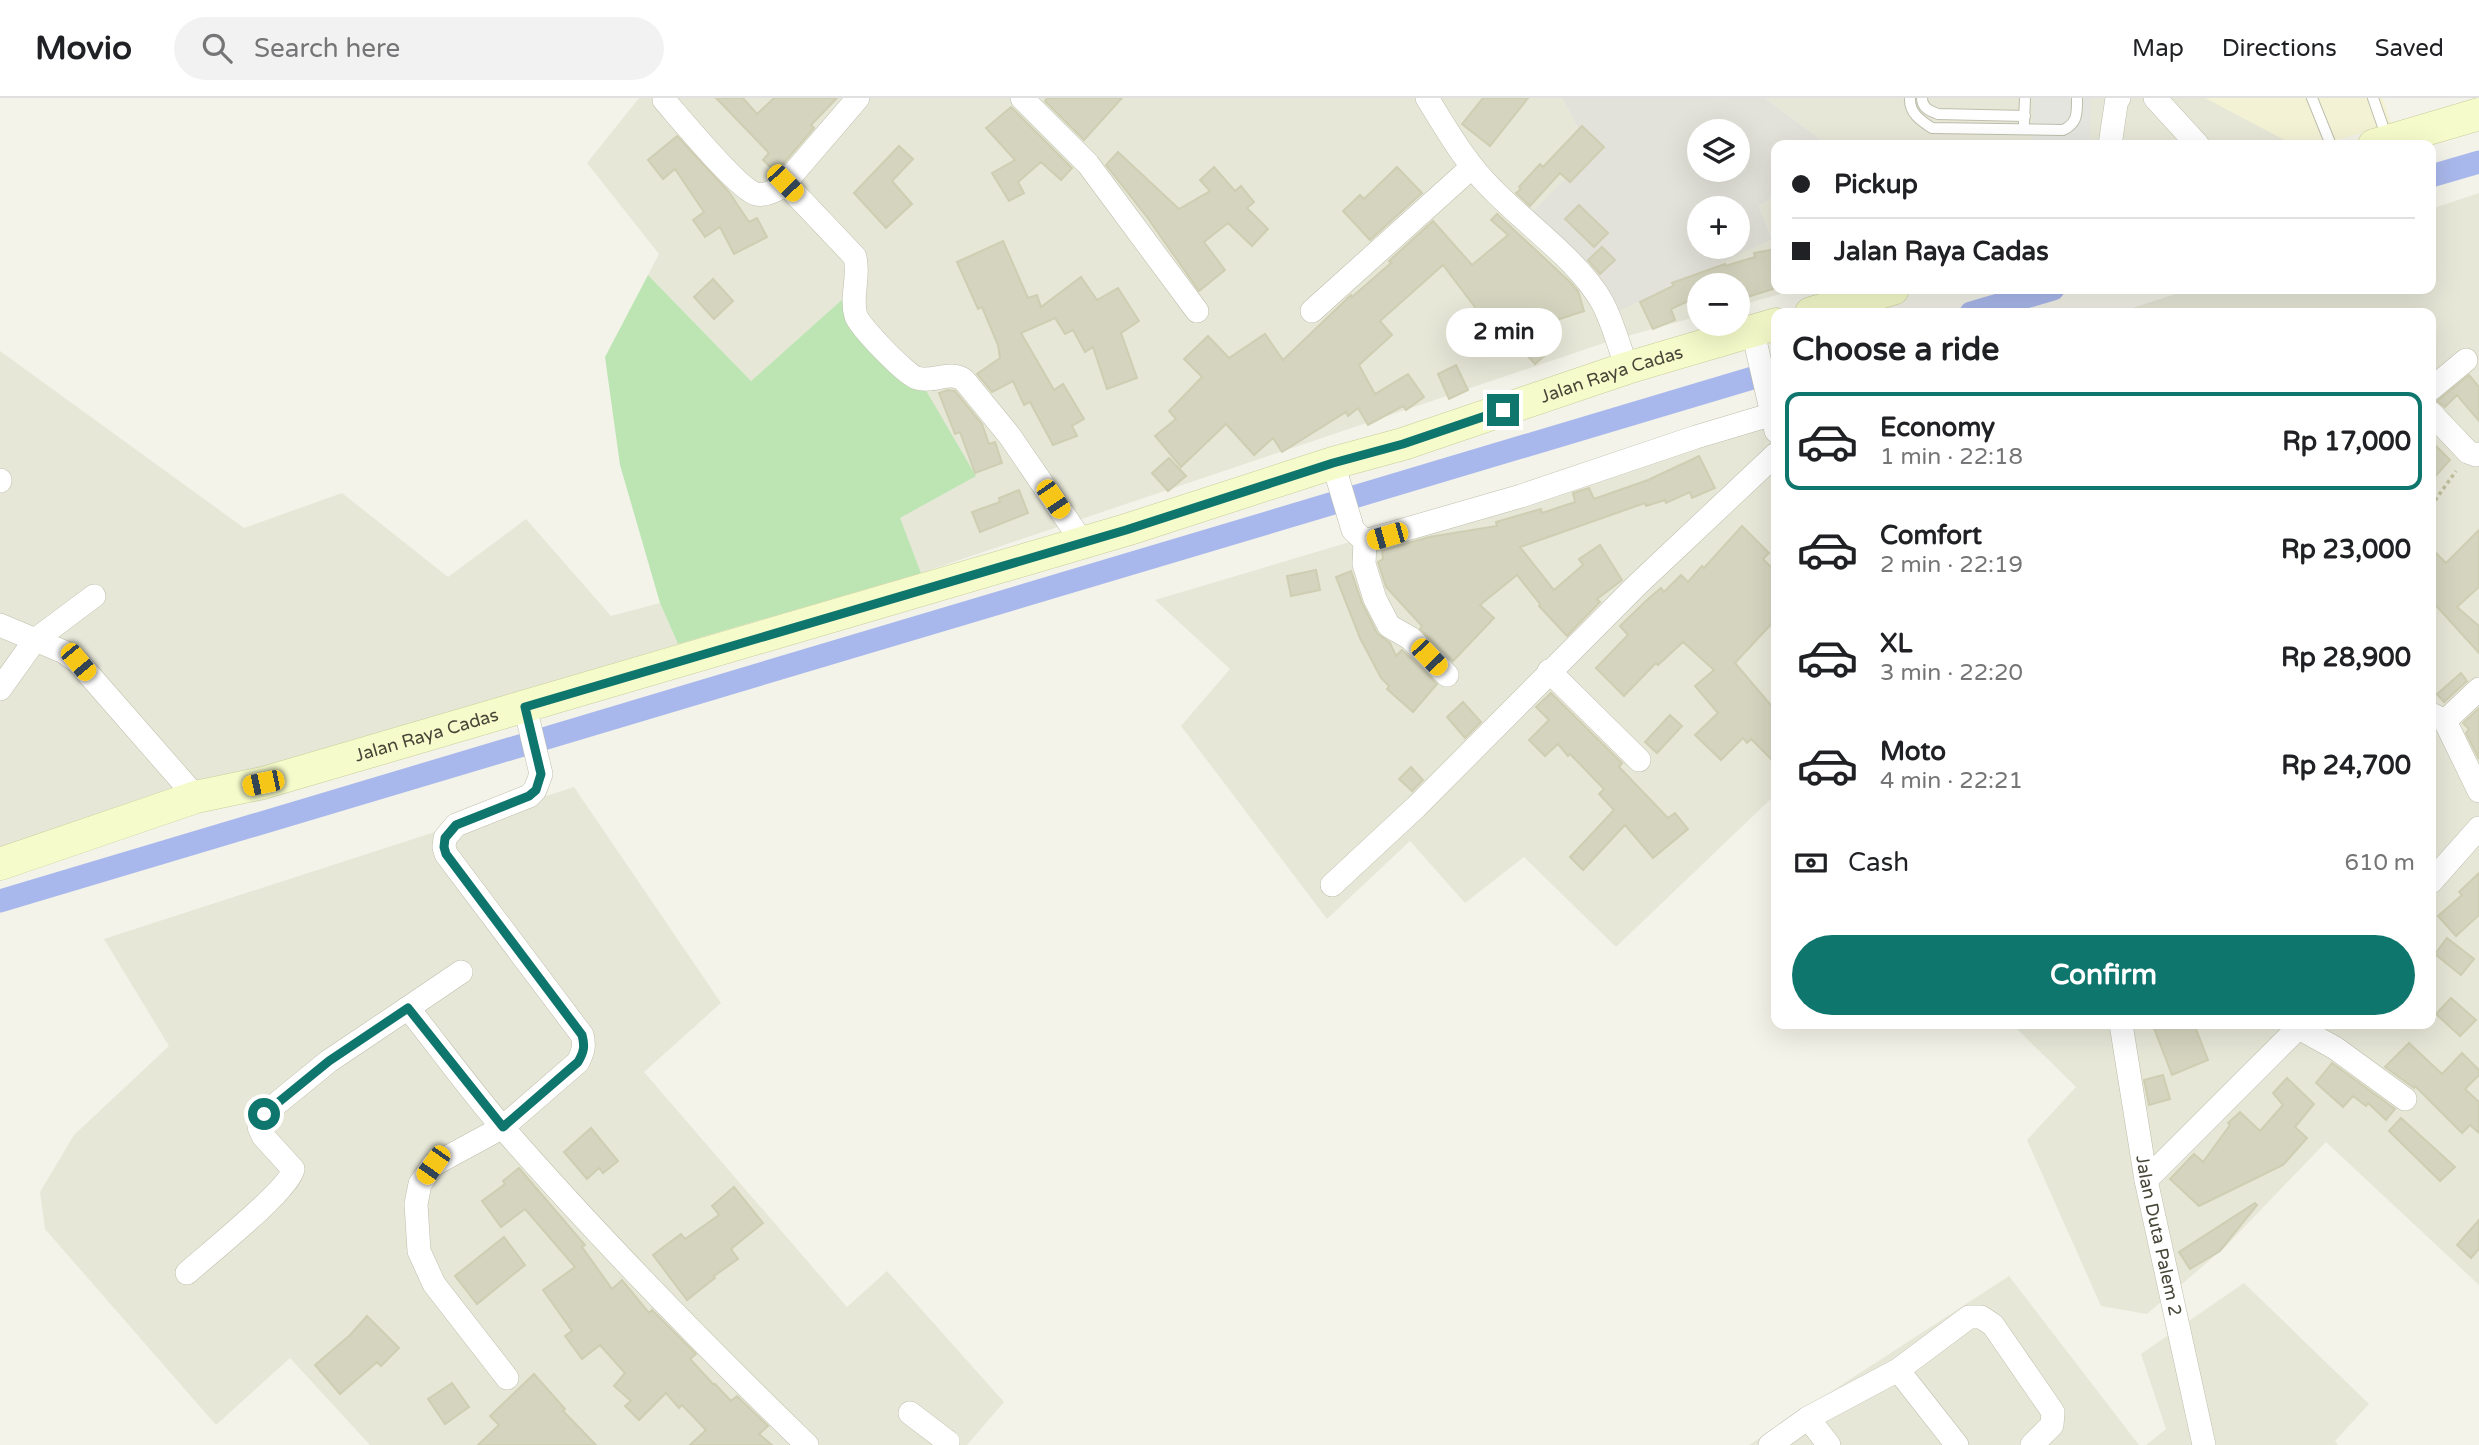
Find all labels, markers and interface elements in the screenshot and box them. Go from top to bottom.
search box [174,17,664,80]
text: Movio [35,29,132,68]
icon: search [198,29,236,67]
text: Search here [254,33,400,64]
text: Map [2132,34,2184,63]
text: Directions [2222,34,2337,63]
text: Saved [2375,34,2444,63]
map controls [1687,119,1750,336]
button: layers [1687,119,1750,182]
car [763,161,808,205]
text: Pickup [1834,169,1918,200]
button: + [1687,196,1750,259]
text: Jalan Raya Cadas [1834,236,2049,267]
button: − [1687,273,1750,336]
callout: 2 min [1445,308,1561,358]
text: 2 min [1473,318,1535,346]
text: Choose a ride [1792,331,1999,369]
street label: Jalan Raya Cadas [1537,341,1686,408]
route end [1487,394,1519,426]
icon: car [1796,410,1859,473]
text: Economy [1880,412,1995,443]
text: Rp 17,000 [2282,426,2411,457]
text: 1 min · 22:18 [1880,443,2023,471]
car [1033,476,1074,522]
icon: car [1796,518,1859,581]
car [1364,520,1411,552]
text: Comfort [1880,520,1982,551]
text: Rp 23,000 [2281,534,2411,565]
text: 2 min · 22:19 [1880,551,2023,579]
icon: car [1796,626,1859,689]
text: XL [1880,628,1912,659]
car [1407,635,1452,679]
car [57,639,100,685]
text: Rp 28,900 [2281,642,2411,673]
text: 3 min · 22:20 [1880,659,2023,687]
street label: Jalan Raya Cadas [352,704,501,767]
icon: car [1796,734,1859,797]
text: Moto [1880,736,1946,767]
text: Rp 24,700 [2281,750,2411,781]
text: 4 min · 22:21 [1880,767,2023,795]
car [241,768,286,798]
icon: cash [1792,844,1830,882]
text: Cash [1848,847,1909,878]
text: 610 m [2345,849,2415,877]
button: Confirm [1792,935,2415,1015]
route start [248,1098,280,1130]
car [413,1142,454,1188]
street label: Jalan Duta Palem 2 [2131,1154,2186,1318]

